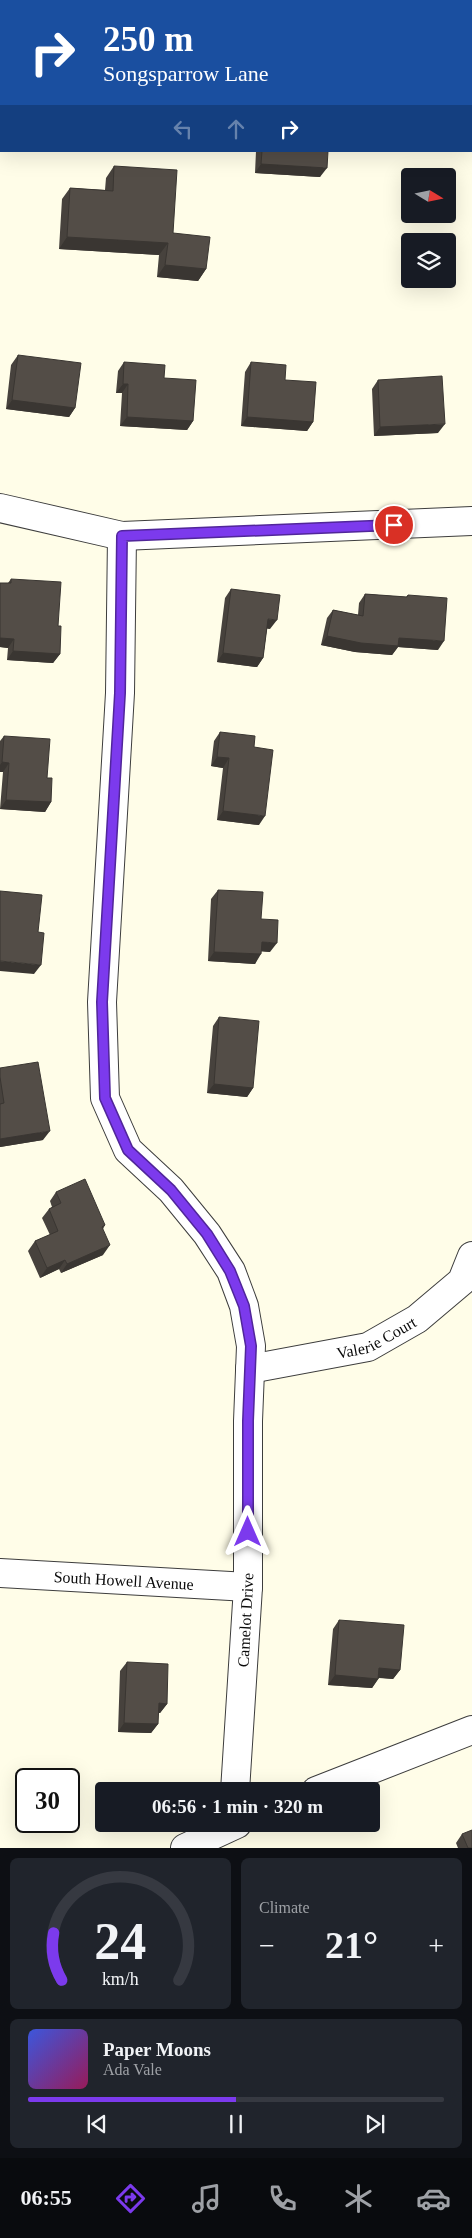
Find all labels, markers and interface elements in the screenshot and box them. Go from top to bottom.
icon: right [20,20,85,85]
text: 250 m [103,20,193,59]
text: Songsparrow Lane [103,61,269,86]
icon: left [169,115,197,143]
icon: ahead [222,115,250,143]
icon: right [275,115,303,143]
north arrow [401,168,456,222]
map controls [401,168,456,288]
button: layers [401,233,456,288]
pin [373,504,415,546]
icon: arrive [380,511,408,539]
street label: Valerie Court [335,1313,420,1362]
position arrow [221,1505,273,1557]
street label: South Howell Avenue [53,1568,194,1593]
street label: Camelot Drive [235,1572,256,1668]
speed limit sign: 30 [15,1768,80,1833]
text: 06:56 · 1 min · 320 m [152,1796,323,1817]
text: Climate [259,1899,310,1916]
text: 24 [95,1913,147,1970]
text: 21° [325,1924,378,1966]
text: − [259,1930,275,1961]
text: + [428,1930,444,1961]
text: km/h [102,1969,139,1989]
text: Paper Moons [103,2039,211,2060]
text: Ada Vale [103,2061,162,2078]
icon: previous [83,2110,111,2138]
icon: pause [222,2110,250,2138]
icon: next [361,2110,389,2138]
icon: directions [113,2181,148,2216]
icon: music [189,2181,224,2216]
icon: phone [265,2181,300,2216]
icon: climate [341,2181,376,2216]
icon: car [416,2181,451,2216]
text: 06:55 [20,2185,72,2210]

